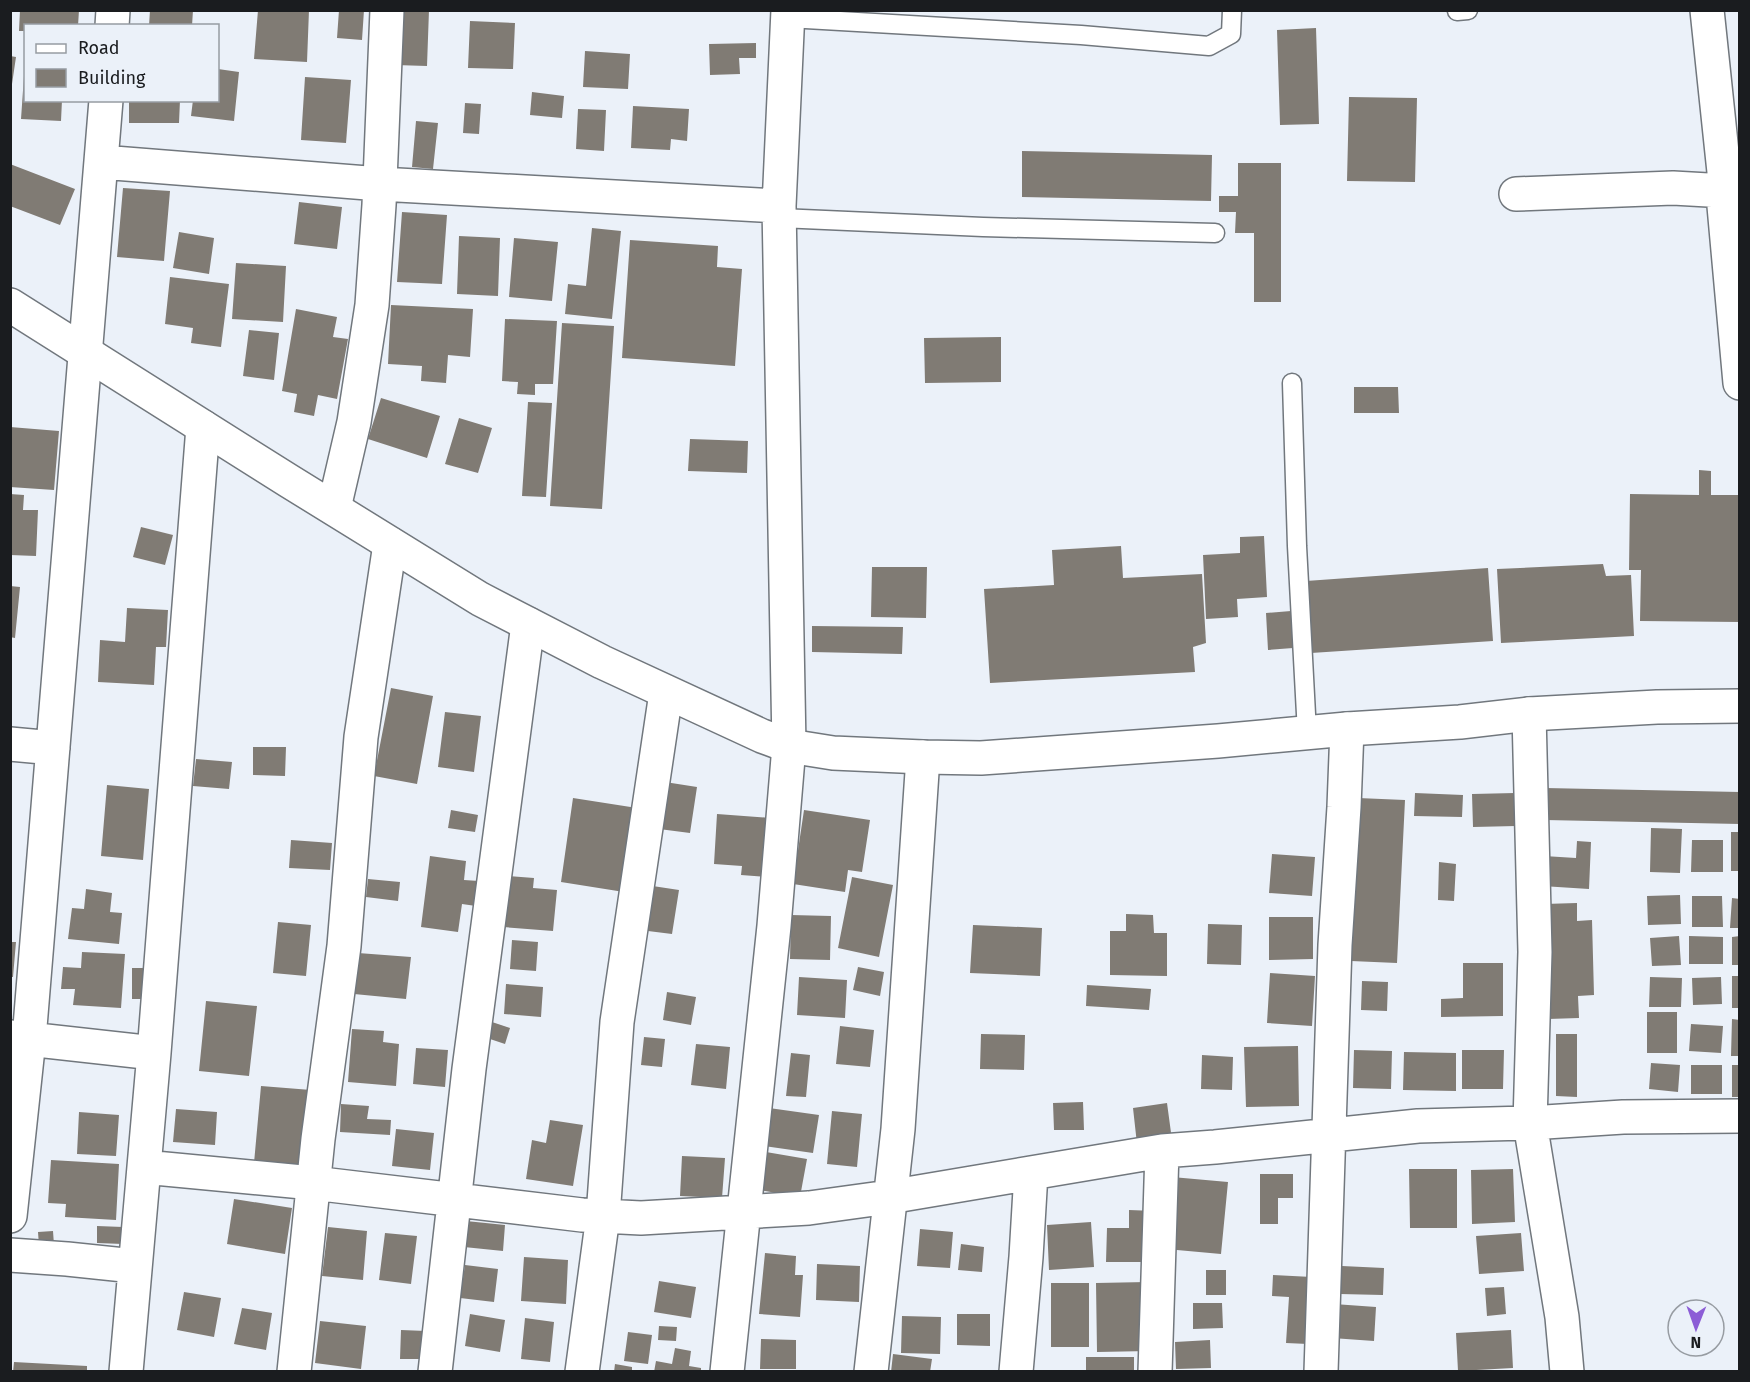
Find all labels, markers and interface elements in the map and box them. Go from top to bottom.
legend [24,24,219,102]
text: Road [78,37,120,59]
text: Building [78,67,146,89]
north arrow [1666,1298,1726,1358]
text: N [1690,1333,1701,1352]

